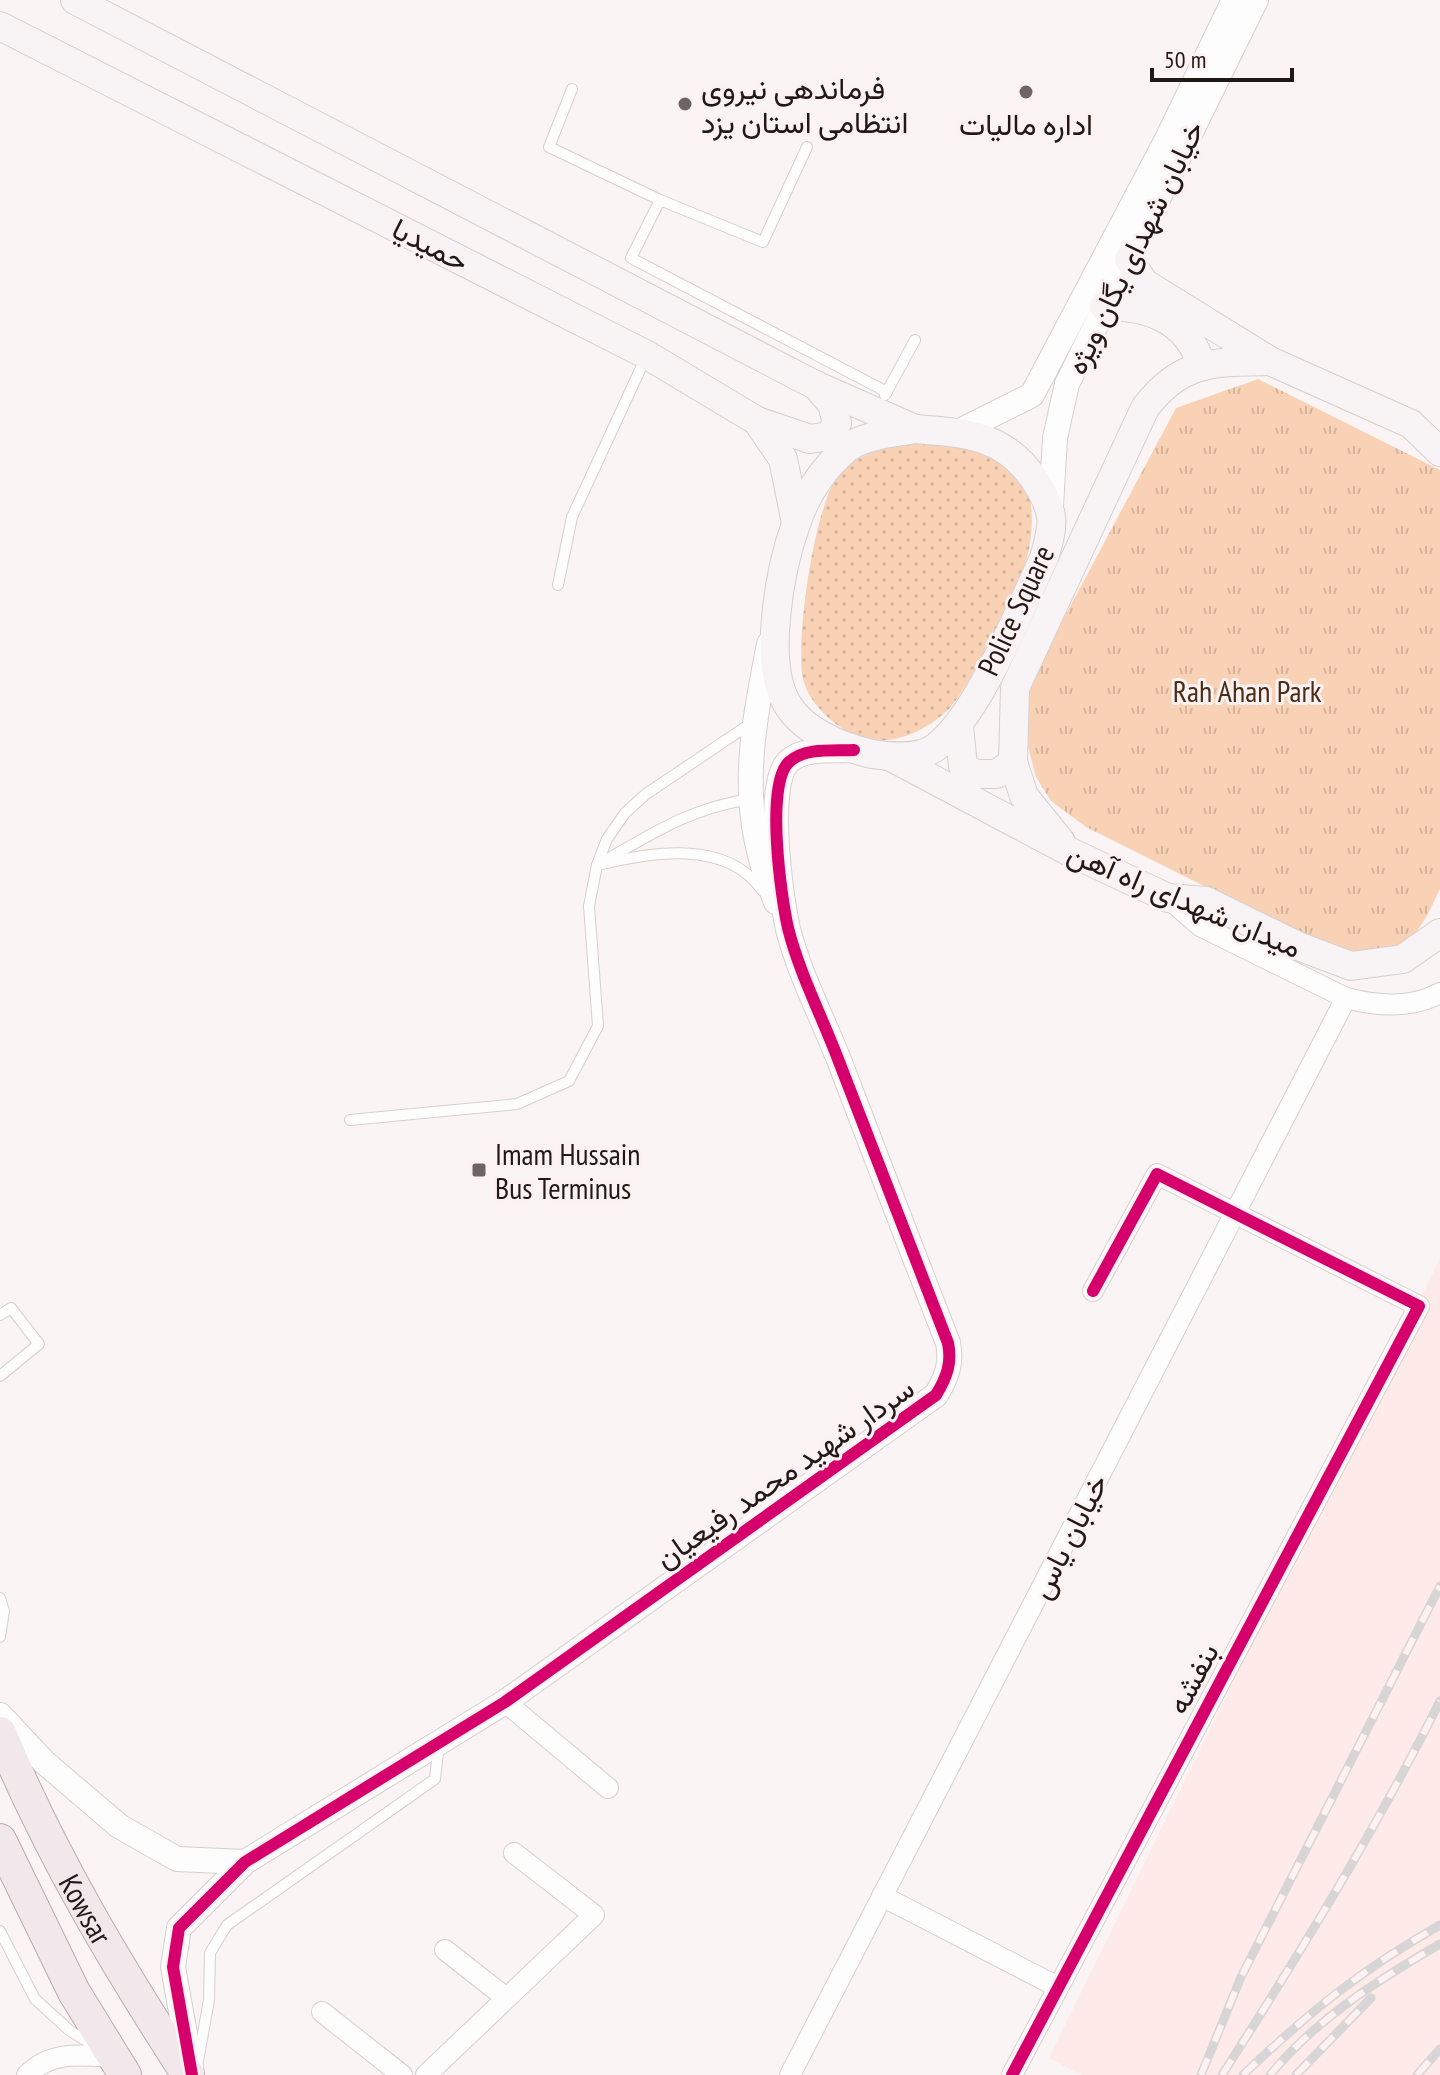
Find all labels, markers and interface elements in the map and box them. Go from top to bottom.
scale bar [1152,32,1292,82]
text: 50 m [1164,44,1206,75]
place label: فرماندهی نیروی انتظامی استان یزد [701,68,908,141]
marker: اداره مالیات [1017,83,1035,101]
marker: فرماندهی نیروی انتظامی استان یزد [676,95,694,113]
place label: اداره مالیات [959,104,1093,143]
street label: خیابان شهدای یگان ویژه [1056,114,1212,380]
street label: حمیدیا [386,208,476,280]
street label: Police Square [968,539,1062,681]
park label: Rah Ahan Park [1173,671,1322,710]
street label: میدان شهدای راه آهن [1062,832,1308,966]
place label: Imam Hussain Bus Terminus [495,1134,640,1207]
marker: Imam Hussain Bus Terminus [470,1161,488,1179]
street label: سردار شهید محمد رفیعیان [647,1368,921,1576]
street label: خیابان یاس [1020,1467,1116,1605]
street label: بنفشه [1157,1636,1227,1720]
street label: Kowsar [51,1867,122,1952]

